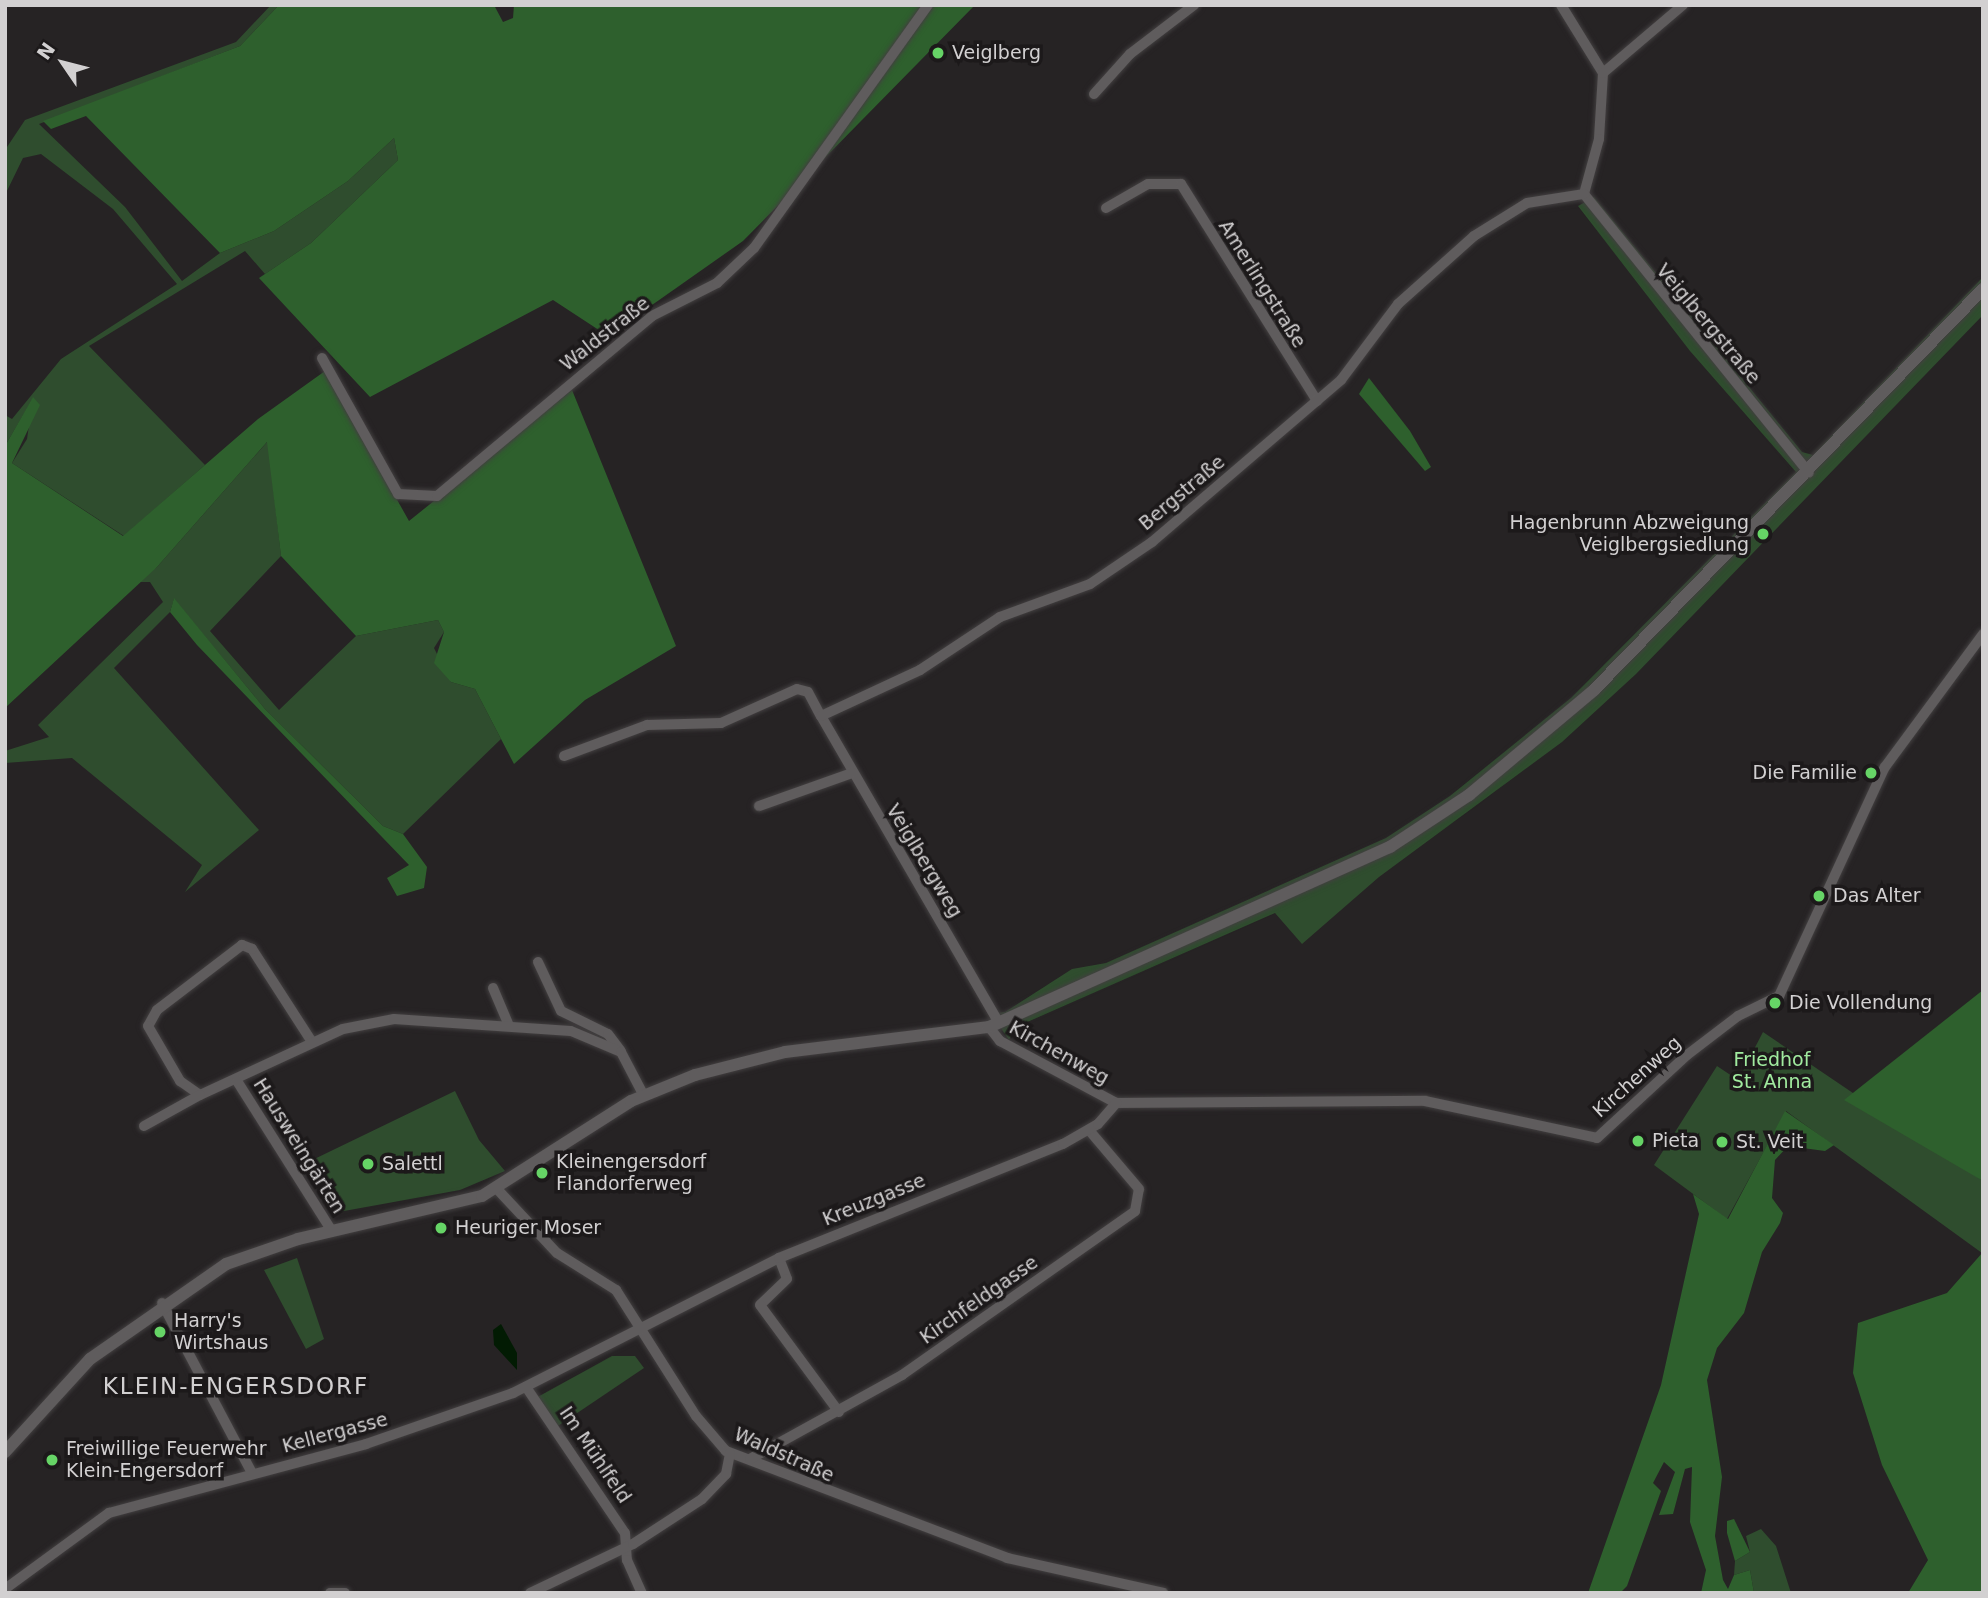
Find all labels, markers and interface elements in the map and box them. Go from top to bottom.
north arrow [28,28,98,98]
text: N [32,38,59,64]
place label: Veiglberg [952,42,1041,64]
marker: Veiglberg [930,45,946,61]
street label: Amerlingstraße [1214,216,1310,352]
street label: Veiglbergstraße [1651,259,1765,389]
street label: Waldstraße [556,292,654,376]
street label: Bergstraße [1135,451,1229,535]
place label: Hagenbrunn Abzweigung Veiglbergsiedlung [1509,512,1749,556]
marker: Hagenbrunn Abzweigung Veiglbergsiedlung [1755,526,1771,542]
place label: Die Familie [1752,762,1857,784]
marker: Die Familie [1863,765,1879,781]
street label: Veiglbergweg [881,800,967,922]
place label: Das Alter [1833,885,1920,907]
marker: Das Alter [1811,888,1827,904]
place label: Die Vollendung [1789,992,1932,1014]
marker: Die Vollendung [1767,995,1783,1011]
street label: Kirchenweg [1005,1016,1113,1090]
street label: Kirchenweg [1588,1032,1686,1122]
park label: Friedhof St. Anna [1732,1049,1812,1093]
street label: Hausweingärten [248,1074,350,1218]
place label: Pieta [1652,1130,1699,1152]
place label: St. Veit [1736,1131,1804,1153]
marker: Pieta [1630,1133,1646,1149]
marker: St. Veit [1714,1134,1730,1150]
place label: Kleinengersdorf Flandorferweg [556,1151,706,1195]
place label: Salettl [382,1153,443,1175]
marker: Salettl [360,1156,376,1172]
marker: Kleinengersdorf Flandorferweg [534,1165,550,1181]
street label: Kreuzgasse [819,1169,929,1231]
place label: Heuriger Moser [455,1217,601,1239]
marker: Heuriger Moser [433,1220,449,1236]
street label: Kirchfeldgasse [916,1251,1042,1349]
place label: Harry's Wirtshaus [174,1310,268,1354]
marker: Harry's Wirtshaus [152,1324,168,1340]
district label: KLEIN-ENGERSDORF [105,1372,367,1400]
street label: Im Mühlfeld [554,1402,636,1508]
street label: Kellergasse [280,1408,390,1458]
street label: Waldstraße [730,1423,838,1487]
place label: Freiwillige Feuerwehr Klein-Engersdorf [66,1438,267,1482]
marker: Freiwillige Feuerwehr Klein-Engersdorf [44,1452,60,1468]

